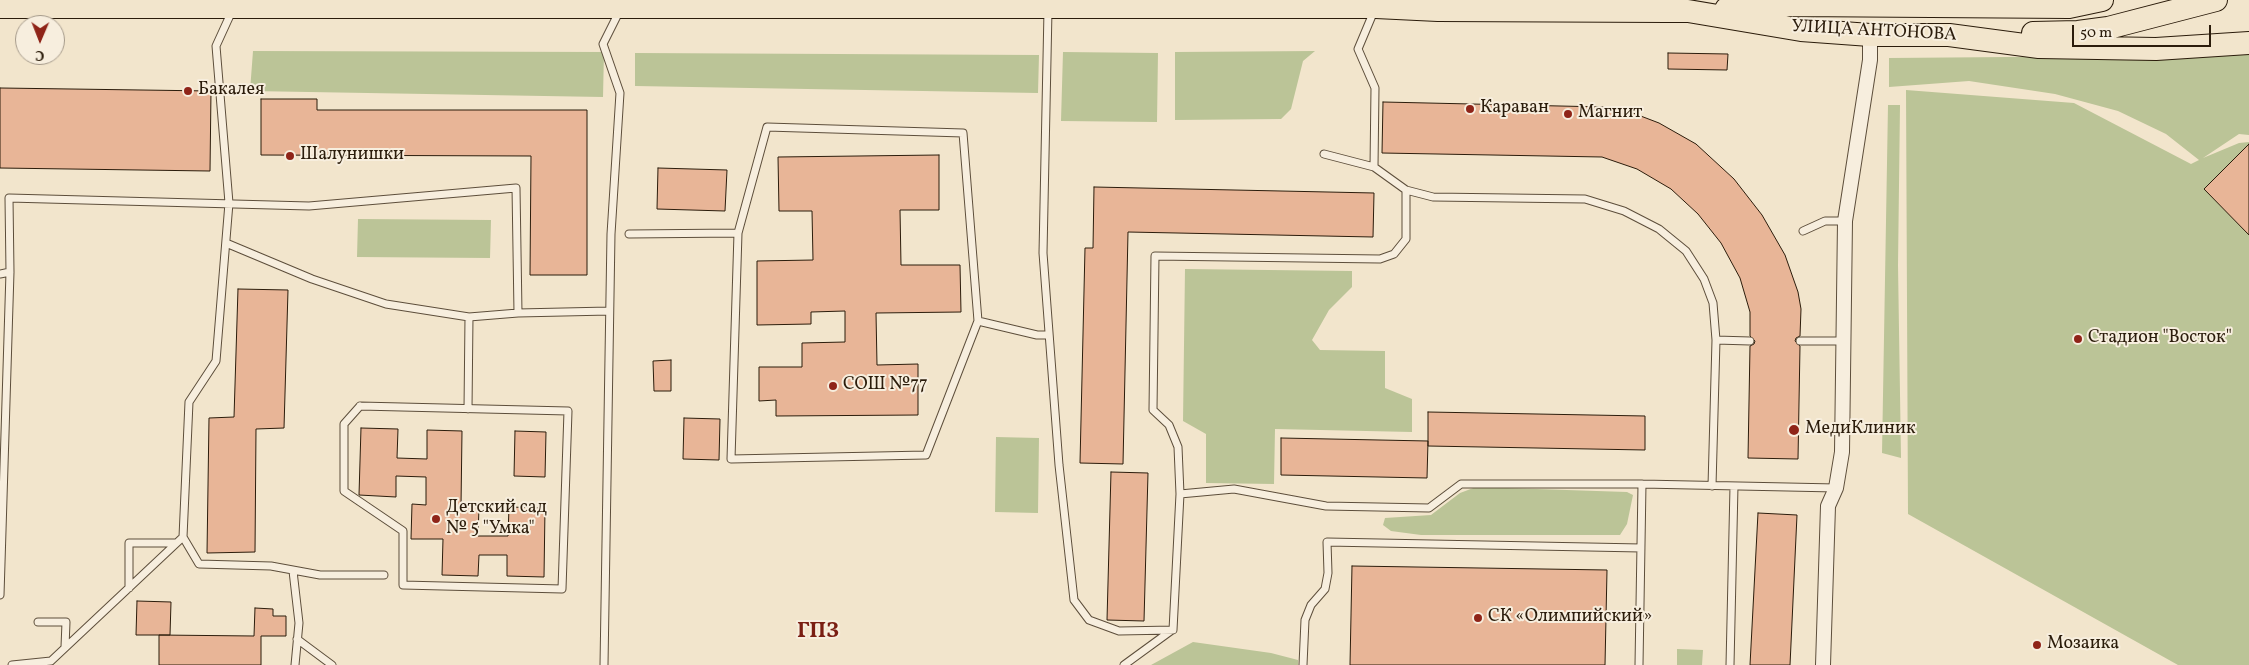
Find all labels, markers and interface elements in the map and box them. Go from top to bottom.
north arrow [15,15,65,65]
scale bar [2074,15,2213,47]
street label: УЛИЦА АНТОНОВА [1791,17,1957,47]
text: 50 m [2080,23,2112,44]
text: С [35,45,44,64]
place label: Бакалея [198,80,264,102]
marker: Бакалея [182,85,194,97]
place label: Караван [1480,98,1549,120]
marker: Караван [1464,103,1476,115]
place label: Магнит [1578,103,1642,125]
marker: Магнит [1562,108,1574,120]
place label: Шалунишки [300,145,404,167]
marker: Шалунишки [284,150,296,162]
place label: Стадион "Восток" [2088,328,2232,350]
marker: Стадион "Восток" [2072,333,2084,345]
place label: СОШ №77 [843,375,928,397]
marker: СОШ №77 [827,380,839,392]
place label: МедиКлиник [1805,419,1916,441]
marker: МедиКлиник [1787,423,1801,437]
place label: Детский сад № 5 "Умка" [446,498,547,540]
marker: Детский сад № 5 "Умка" [430,513,442,525]
place label: СК «Олимпийский» [1488,607,1652,629]
marker: СК «Олимпийский» [1472,612,1484,624]
district label: ГПЗ [797,620,839,646]
place label: Мозаика [2047,634,2119,656]
marker: Мозаика [2031,639,2043,651]

